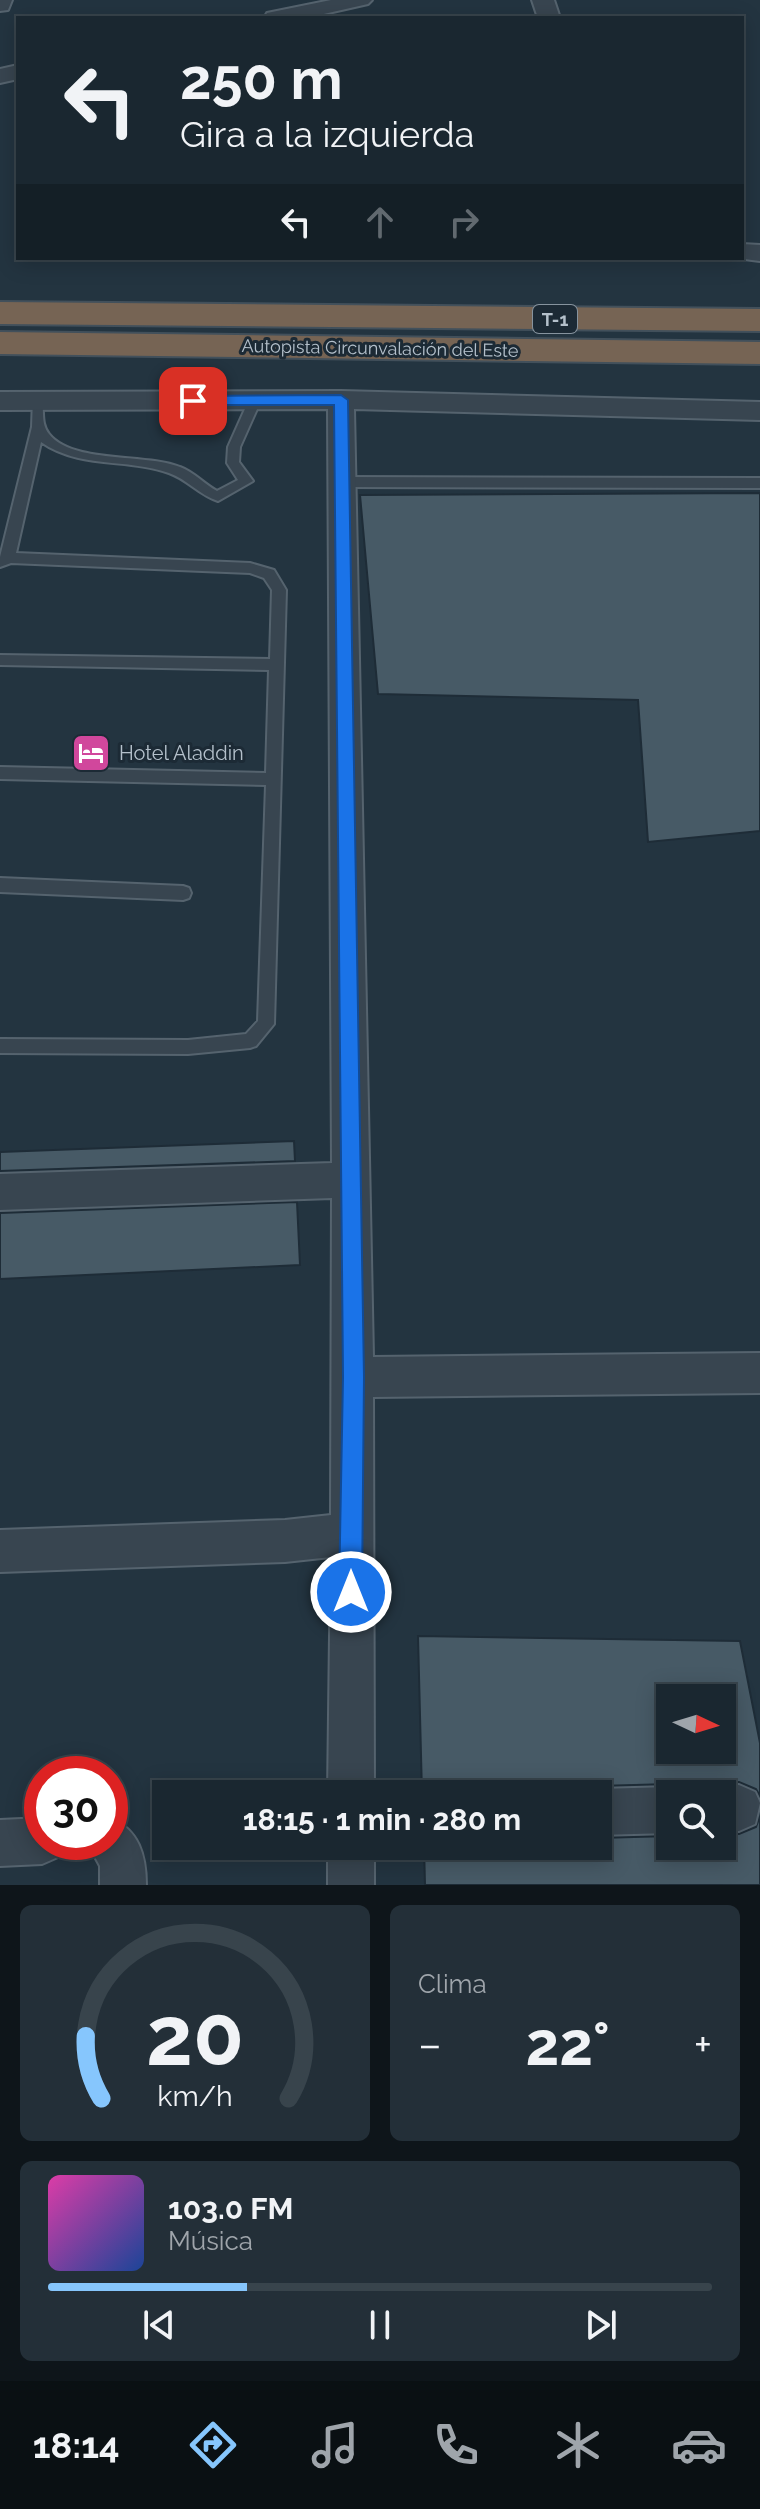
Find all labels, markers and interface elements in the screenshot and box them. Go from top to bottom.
text: 250 m [180,46,343,112]
icon: left [48,48,152,152]
text: Gira a la izquierda [180,113,474,155]
icon: left [274,200,318,244]
icon: ahead [358,200,402,244]
icon: right [442,200,486,244]
road number: T-1 [533,305,577,333]
street label: Autopista Circunvalación del Este [241,335,519,361]
pin [159,367,227,435]
icon: arrive [171,379,215,423]
hotel icon: Hotel Aladdin [70,732,112,774]
place label: Hotel Aladdin [119,741,244,765]
position arrow [309,1550,393,1634]
north arrow [656,1684,736,1764]
map controls [656,1684,736,1860]
speed limit sign: 30 [24,1756,128,1860]
button: search [656,1780,736,1860]
text: 18:15 · 1 min · 280 m [243,1802,521,1837]
text: Clima [418,1969,487,1999]
text: 20 [146,1987,244,2084]
text: 22° [526,2009,610,2079]
text: − [418,2019,442,2070]
text: + [694,2019,712,2070]
text: km/h [157,2079,233,2113]
text: 103.0 FM [168,2191,294,2226]
text: Música [168,2226,253,2256]
icon: previous [137,2303,181,2347]
icon: pause [358,2303,402,2347]
icon: next [579,2303,623,2347]
icon: directions [185,2417,241,2473]
icon: music [307,2417,363,2473]
icon: phone [428,2417,484,2473]
icon: climate [550,2417,606,2473]
icon: car [671,2417,727,2473]
text: 18:14 [33,2424,120,2466]

